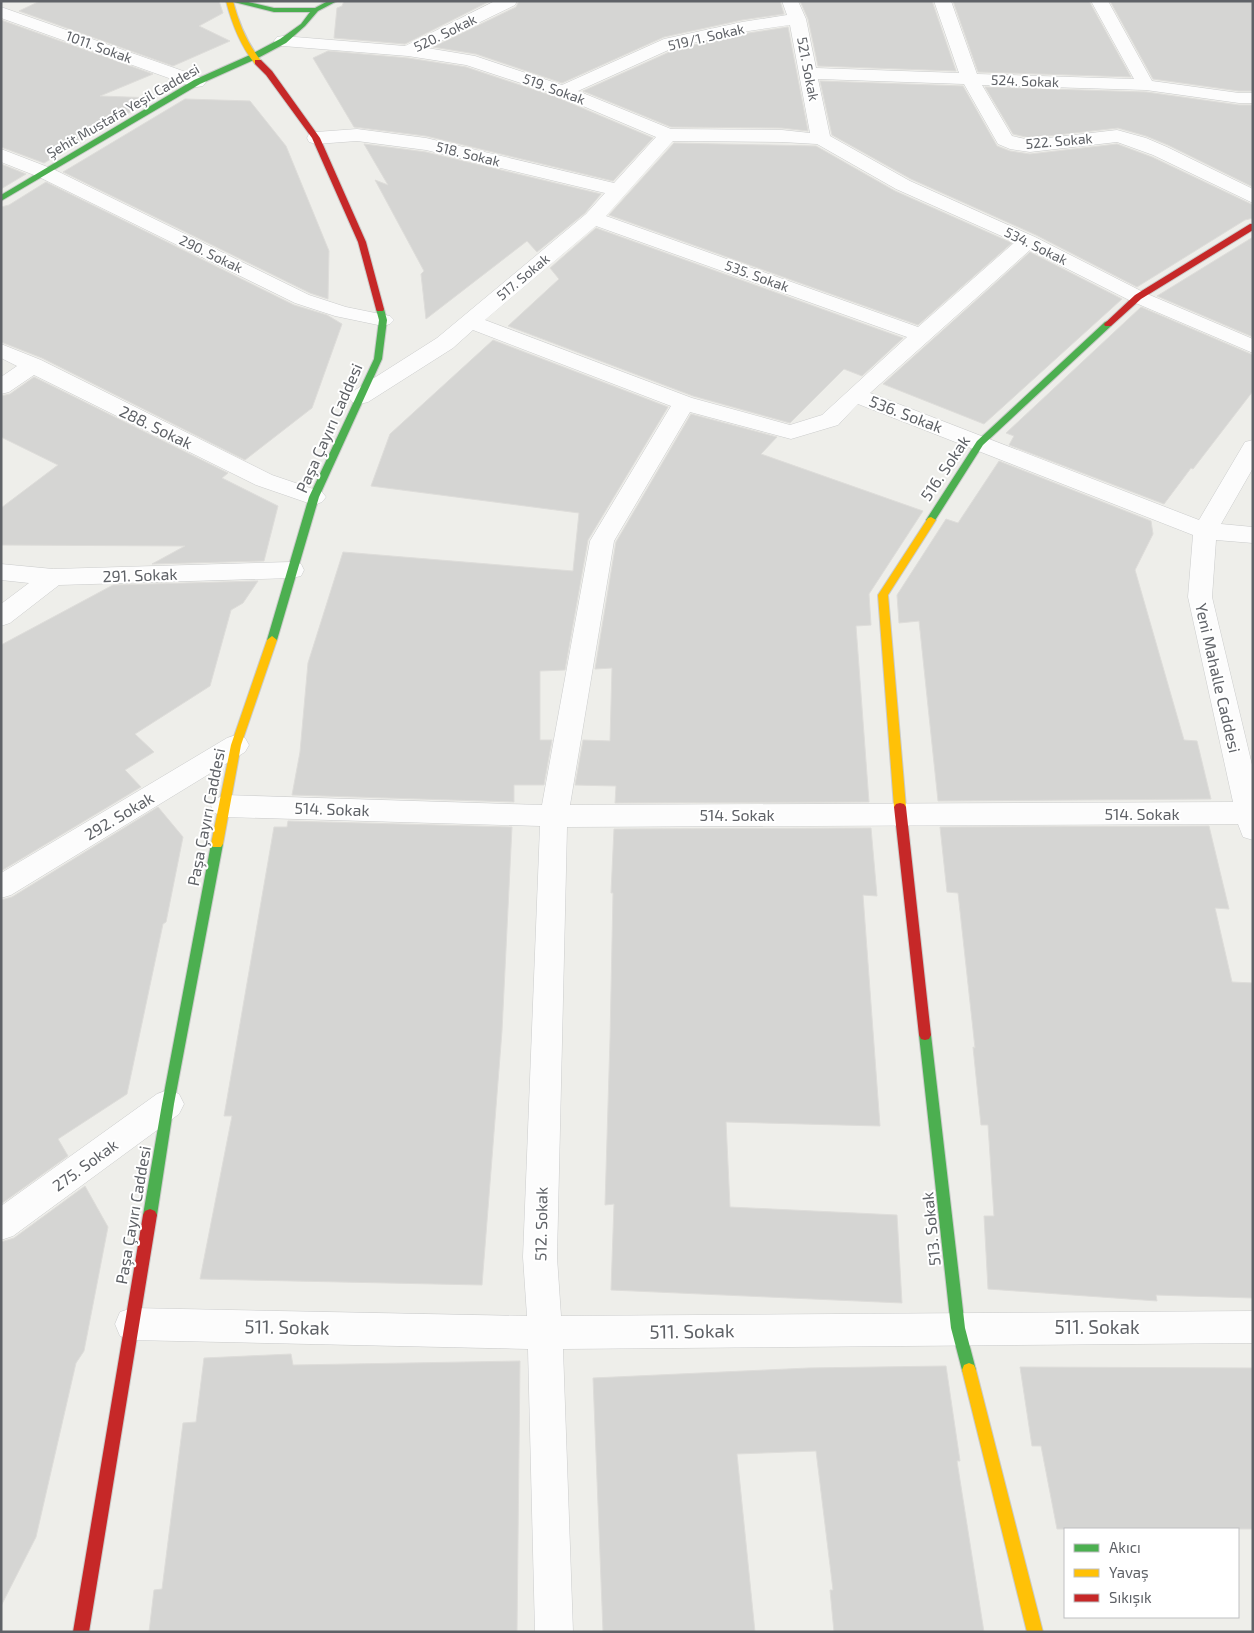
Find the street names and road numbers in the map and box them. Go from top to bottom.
street label: 520. Sokak [411,10,479,55]
street label: 519/1. Sokak [666,19,746,54]
street label: 1011. Sokak [64,27,135,66]
street label: 521. Sokak [794,35,823,102]
street label: Şehit Mustafa Yeşil Caddesi [43,60,203,162]
street label: 519. Sokak [521,69,588,108]
street label: 524. Sokak [991,71,1059,90]
street label: 522. Sokak [1025,129,1093,152]
street label: 518. Sokak [434,137,502,170]
street label: 534. Sokak [1002,223,1070,268]
street label: 290. Sokak [177,231,246,276]
street label: 517. Sokak [493,250,553,304]
street label: 535. Sokak [723,256,791,295]
street label: Paşa Çayırı Caddesi [291,360,367,496]
street label: 536. Sokak [867,391,946,436]
street label: 288. Sokak [117,401,196,452]
street label: 516. Sokak [916,432,973,504]
street label: 291. Sokak [102,564,178,585]
street label: Yeni Mahalle Caddesi [1192,601,1245,755]
street label: Paşa Çayırı Caddesi [183,746,229,888]
street label: 292. Sokak [81,787,157,844]
street label: 514. Sokak [294,798,370,819]
street label: 514. Sokak [1104,804,1180,823]
street label: 514. Sokak [699,805,775,824]
street label: 275. Sokak [48,1135,121,1195]
street label: Paşa Çayırı Caddesi [111,1144,155,1286]
street label: 512. Sokak [530,1187,551,1261]
street label: 513. Sokak [917,1191,944,1267]
street label: 511. Sokak [244,1314,330,1339]
street label: 511. Sokak [1054,1315,1140,1338]
street label: 511. Sokak [649,1318,735,1343]

